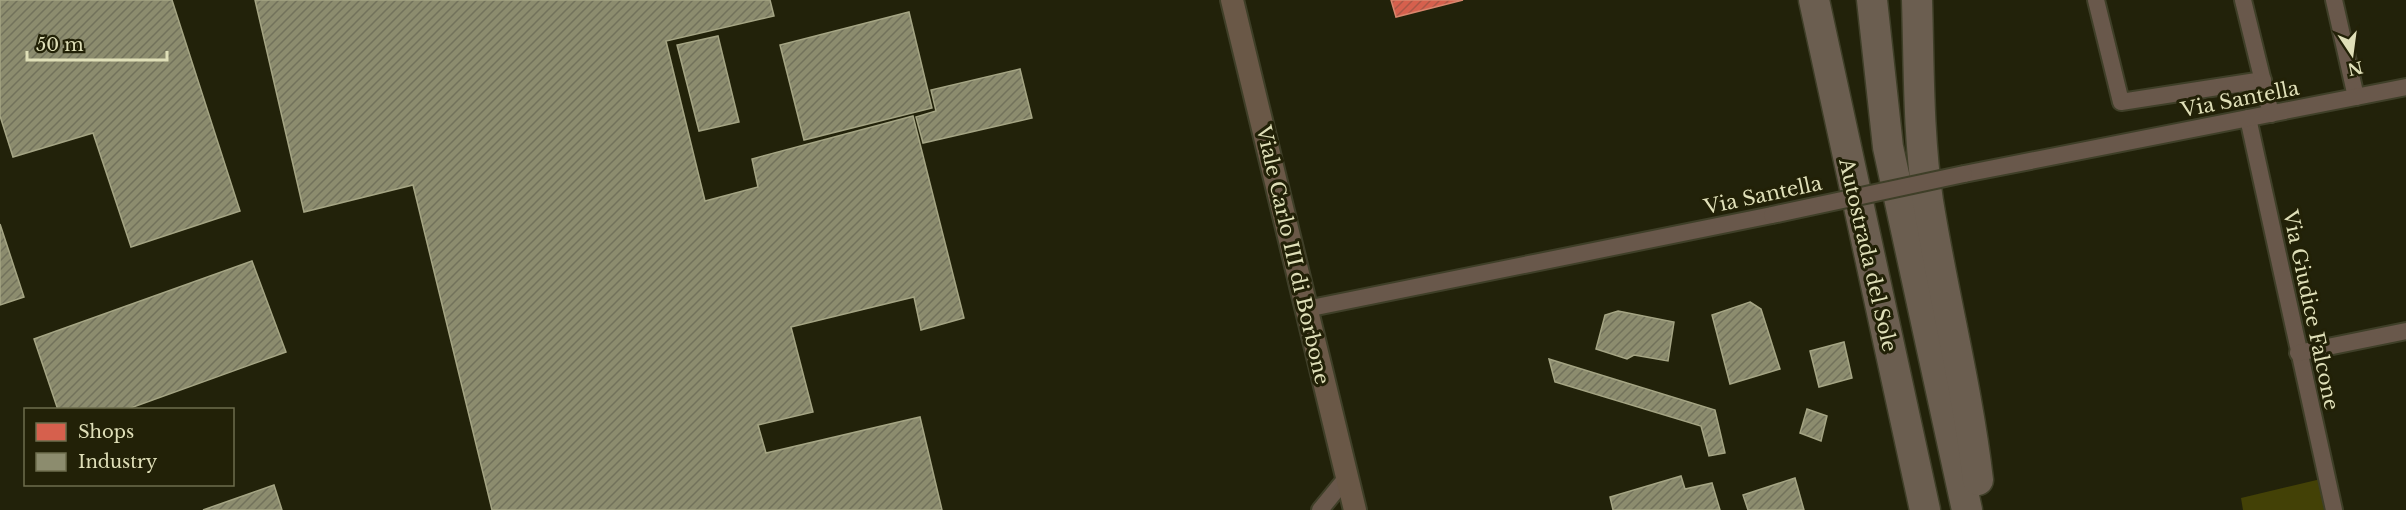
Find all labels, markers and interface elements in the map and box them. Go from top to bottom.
scale bar [27,24,166,62]
north arrow [2322,24,2382,84]
text: 50 m [36,34,84,56]
text: N [2346,57,2365,80]
street label: Via Santella [2178,76,2302,122]
street label: Viale Carlo III di Borbone [1251,122,1335,387]
street label: Autostrada del Sole [1834,155,1902,354]
street label: Via Santella [1701,171,1825,219]
street label: Via Giudice Falcone [2278,207,2344,412]
legend [24,408,234,486]
text: Shops [78,421,134,443]
text: Industry [78,451,158,473]

